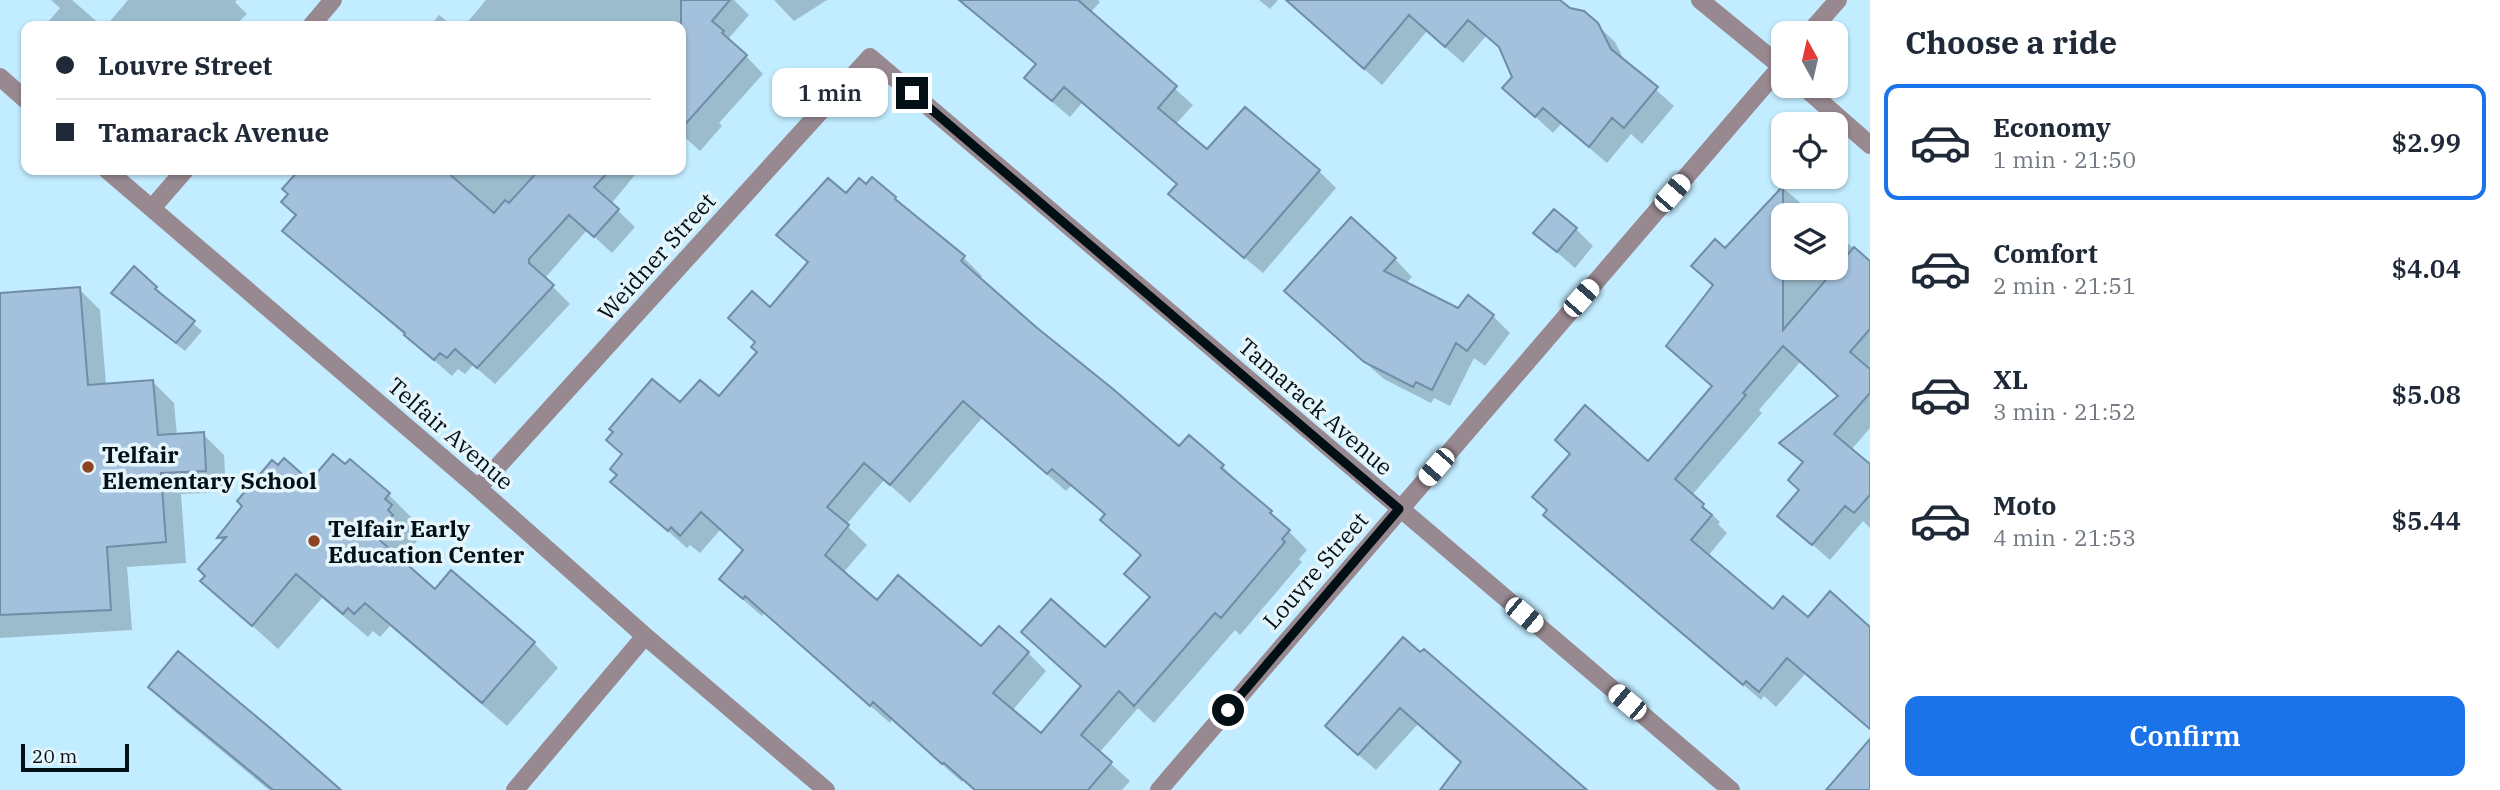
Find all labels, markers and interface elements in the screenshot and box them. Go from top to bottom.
north arrow [1771,21,1848,98]
map controls [1771,21,1848,280]
text: Choose a ride [1905,21,2117,63]
text: Louvre Street [98,48,272,82]
callout: 1 min [772,68,888,118]
text: 1 min [798,77,862,107]
route end [896,77,928,109]
text: Economy [1993,110,2111,144]
icon: car [1909,111,1972,174]
button: locate [1771,112,1848,189]
text: Tamarack Avenue [98,115,329,149]
text: $2.99 [2392,125,2461,159]
text: 1 min · 21:50 [1993,144,2136,174]
car [1651,170,1694,216]
street label: Weidner Street [591,186,721,326]
button: layers [1771,203,1848,280]
text: Comfort [1993,236,2098,270]
icon: car [1909,237,1972,300]
text: $4.04 [2392,251,2461,285]
text: 2 min · 21:51 [1993,270,2136,300]
car [1560,275,1603,321]
street label: Tamarack Avenue [1232,331,1400,481]
text: XL [1993,362,2028,396]
icon: car [1909,363,1972,426]
street label: Telfair Avenue [382,370,520,496]
text: $5.08 [2392,377,2461,411]
text: 3 min · 21:52 [1993,396,2136,426]
place label: Telfair Elementary School [102,439,317,495]
car [1415,444,1458,490]
marker: Telfair Elementary School [80,459,96,475]
text: Moto [1993,488,2056,522]
icon: car [1909,489,1972,552]
text: $5.44 [2392,503,2461,537]
street label: Louvre Street [1256,505,1374,635]
place label: Telfair Early Education Center [328,513,525,569]
text: 4 min · 21:53 [1993,522,2136,552]
marker: Telfair Early Education Center [306,533,322,549]
car [1502,593,1547,637]
car [1605,680,1650,724]
route start [1212,694,1244,726]
button: Confirm [1905,696,2465,776]
scale bar [21,741,130,773]
text: 20 m [32,744,77,768]

